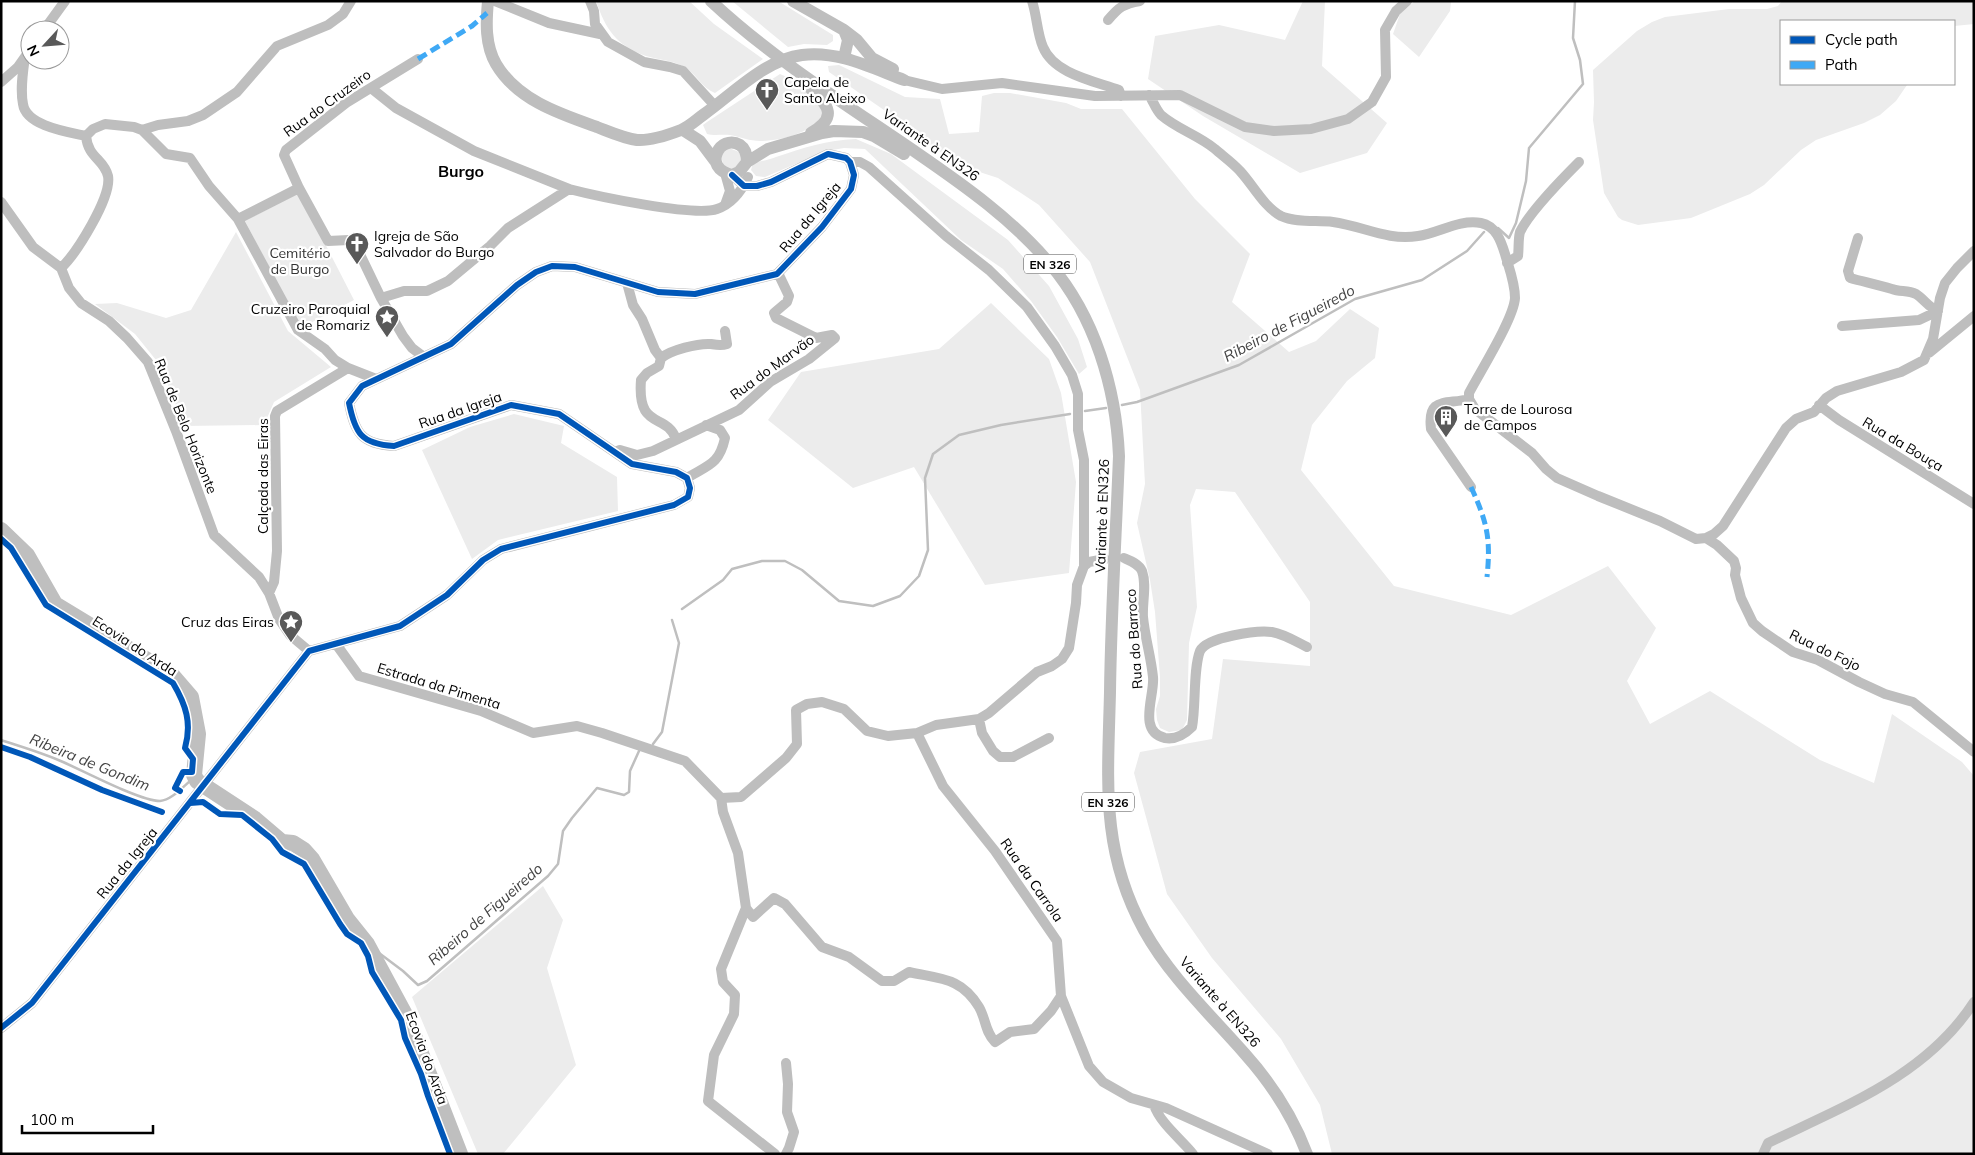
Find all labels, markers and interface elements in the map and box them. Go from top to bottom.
north arrow [20,20,70,70]
legend [1780,20,1955,85]
text: Cycle path [1825,30,1898,49]
text: N [23,42,44,59]
text: Path [1825,55,1857,74]
street label: Rua do Cruzeiro [280,65,374,141]
place label: Capela de Santo Aleixo [784,73,866,107]
church icon: Capela de Santo Aleixo [754,77,780,111]
street label: Variante à EN326 [879,105,983,185]
district label: Burgo [438,161,484,181]
street label: Rua da Igreja [775,178,845,256]
place label: Igreja de São Salvador do Burgo [374,227,494,261]
church icon: Igreja de São Salvador do Burgo [344,231,370,265]
park label: Cemitério de Burgo [269,244,331,278]
road number: EN 326 [1024,254,1076,274]
water label: Ribeiro de Figueiredo [1220,280,1358,366]
place label: Cruzeiro Paroquial de Romariz [251,300,370,334]
place icon: Cruzeiro Paroquial de Romariz [374,304,400,338]
street label: Rua do Marvão [726,330,818,404]
street label: Rua de Belo Horizonte [151,356,221,496]
street label: Rua da Igreja [416,387,504,433]
place label: Torre de Lourosa de Campos [1464,400,1572,434]
building icon: Torre de Lourosa de Campos [1433,404,1459,438]
street label: Rua da Bouça [1859,413,1947,475]
street label: Calçada das Eiras [254,418,272,534]
street label: Variante à EN326 [1091,459,1113,573]
street label: Rua do Barroco [1122,588,1146,690]
place icon: Cruz das Eiras [278,609,304,643]
street label: Ecovia do Arda [89,612,181,680]
place label: Cruz das Eiras [181,613,274,631]
street label: Rua do Fojo [1787,625,1863,675]
street label: Estrada da Pimenta [375,659,503,713]
water label: Ribeira de Gondim [27,729,153,795]
road number: EN 326 [1082,792,1134,812]
street label: Rua da Igreja [93,824,161,902]
street label: Rua da Carrola [997,835,1067,925]
water label: Ribeiro de Figueiredo [424,859,547,969]
street label: Variante à EN326 [1176,953,1264,1051]
street label: Ecovia do Arda [402,1009,452,1107]
scale bar [22,1102,154,1134]
text: 100 m [30,1110,74,1129]

